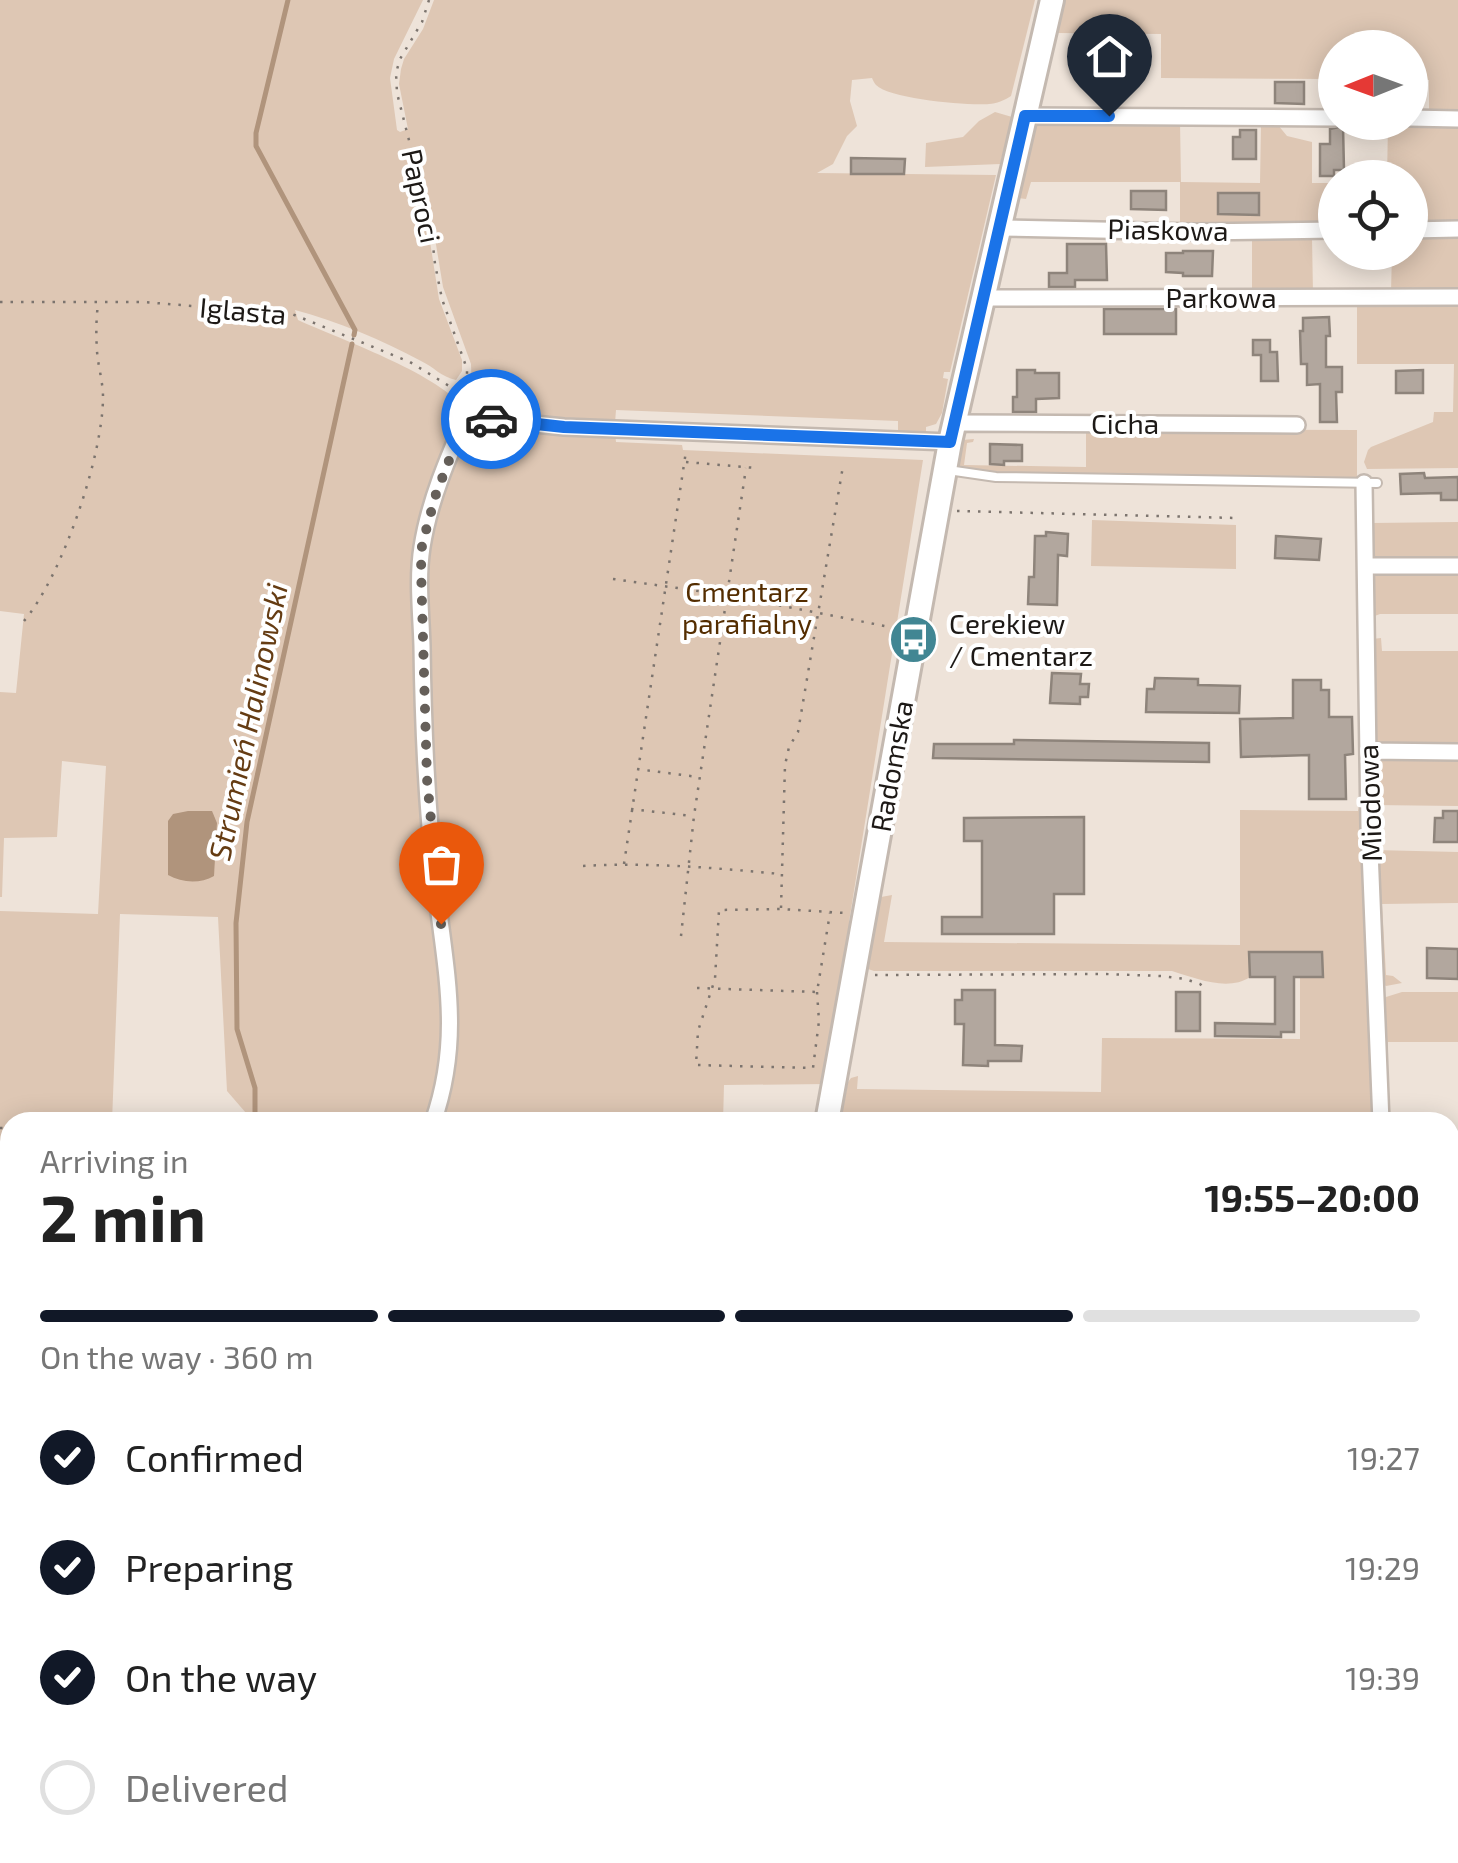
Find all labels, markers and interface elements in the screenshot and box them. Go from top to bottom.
pin [1067,14,1152,117]
icon: home [1082,29,1137,84]
north arrow [1318,30,1428,140]
map controls [1318,30,1428,270]
street label: Paproci [395,146,449,246]
button: locate [1318,160,1428,270]
street label: Piaskowa [1107,211,1229,247]
street label: Parkowa [1165,280,1277,314]
street label: Iglasta [198,289,288,331]
courier [441,369,541,469]
icon: car [464,392,519,447]
street label: Cicha [1091,406,1159,440]
park label: Cmentarz parafialny [682,574,812,640]
water label: Strumień Halinowski [200,580,294,863]
place label: Cerekiew / Cmentarz [949,606,1093,672]
bus stop icon: Cerekiew / Cmentarz [888,614,940,666]
street label: Radomska [863,697,919,834]
street label: Miodowa [1350,744,1388,862]
pin [399,822,484,925]
icon: bag [414,837,469,892]
text: Arriving in [40,1141,189,1179]
text: 19:55–20:00 [1204,1174,1420,1220]
text: 2 min [40,1177,206,1255]
text: On the way · 360 m [40,1337,313,1375]
icon: check [40,1430,95,1485]
text: Confirmed [125,1434,304,1480]
text: 19:27 [1347,1438,1420,1476]
icon: check [40,1540,95,1595]
text: Preparing [125,1544,293,1590]
text: 19:29 [1345,1548,1420,1586]
icon: check [40,1650,95,1705]
text: On the way [125,1654,317,1700]
text: 19:39 [1345,1658,1420,1696]
text: Delivered [125,1764,289,1810]

